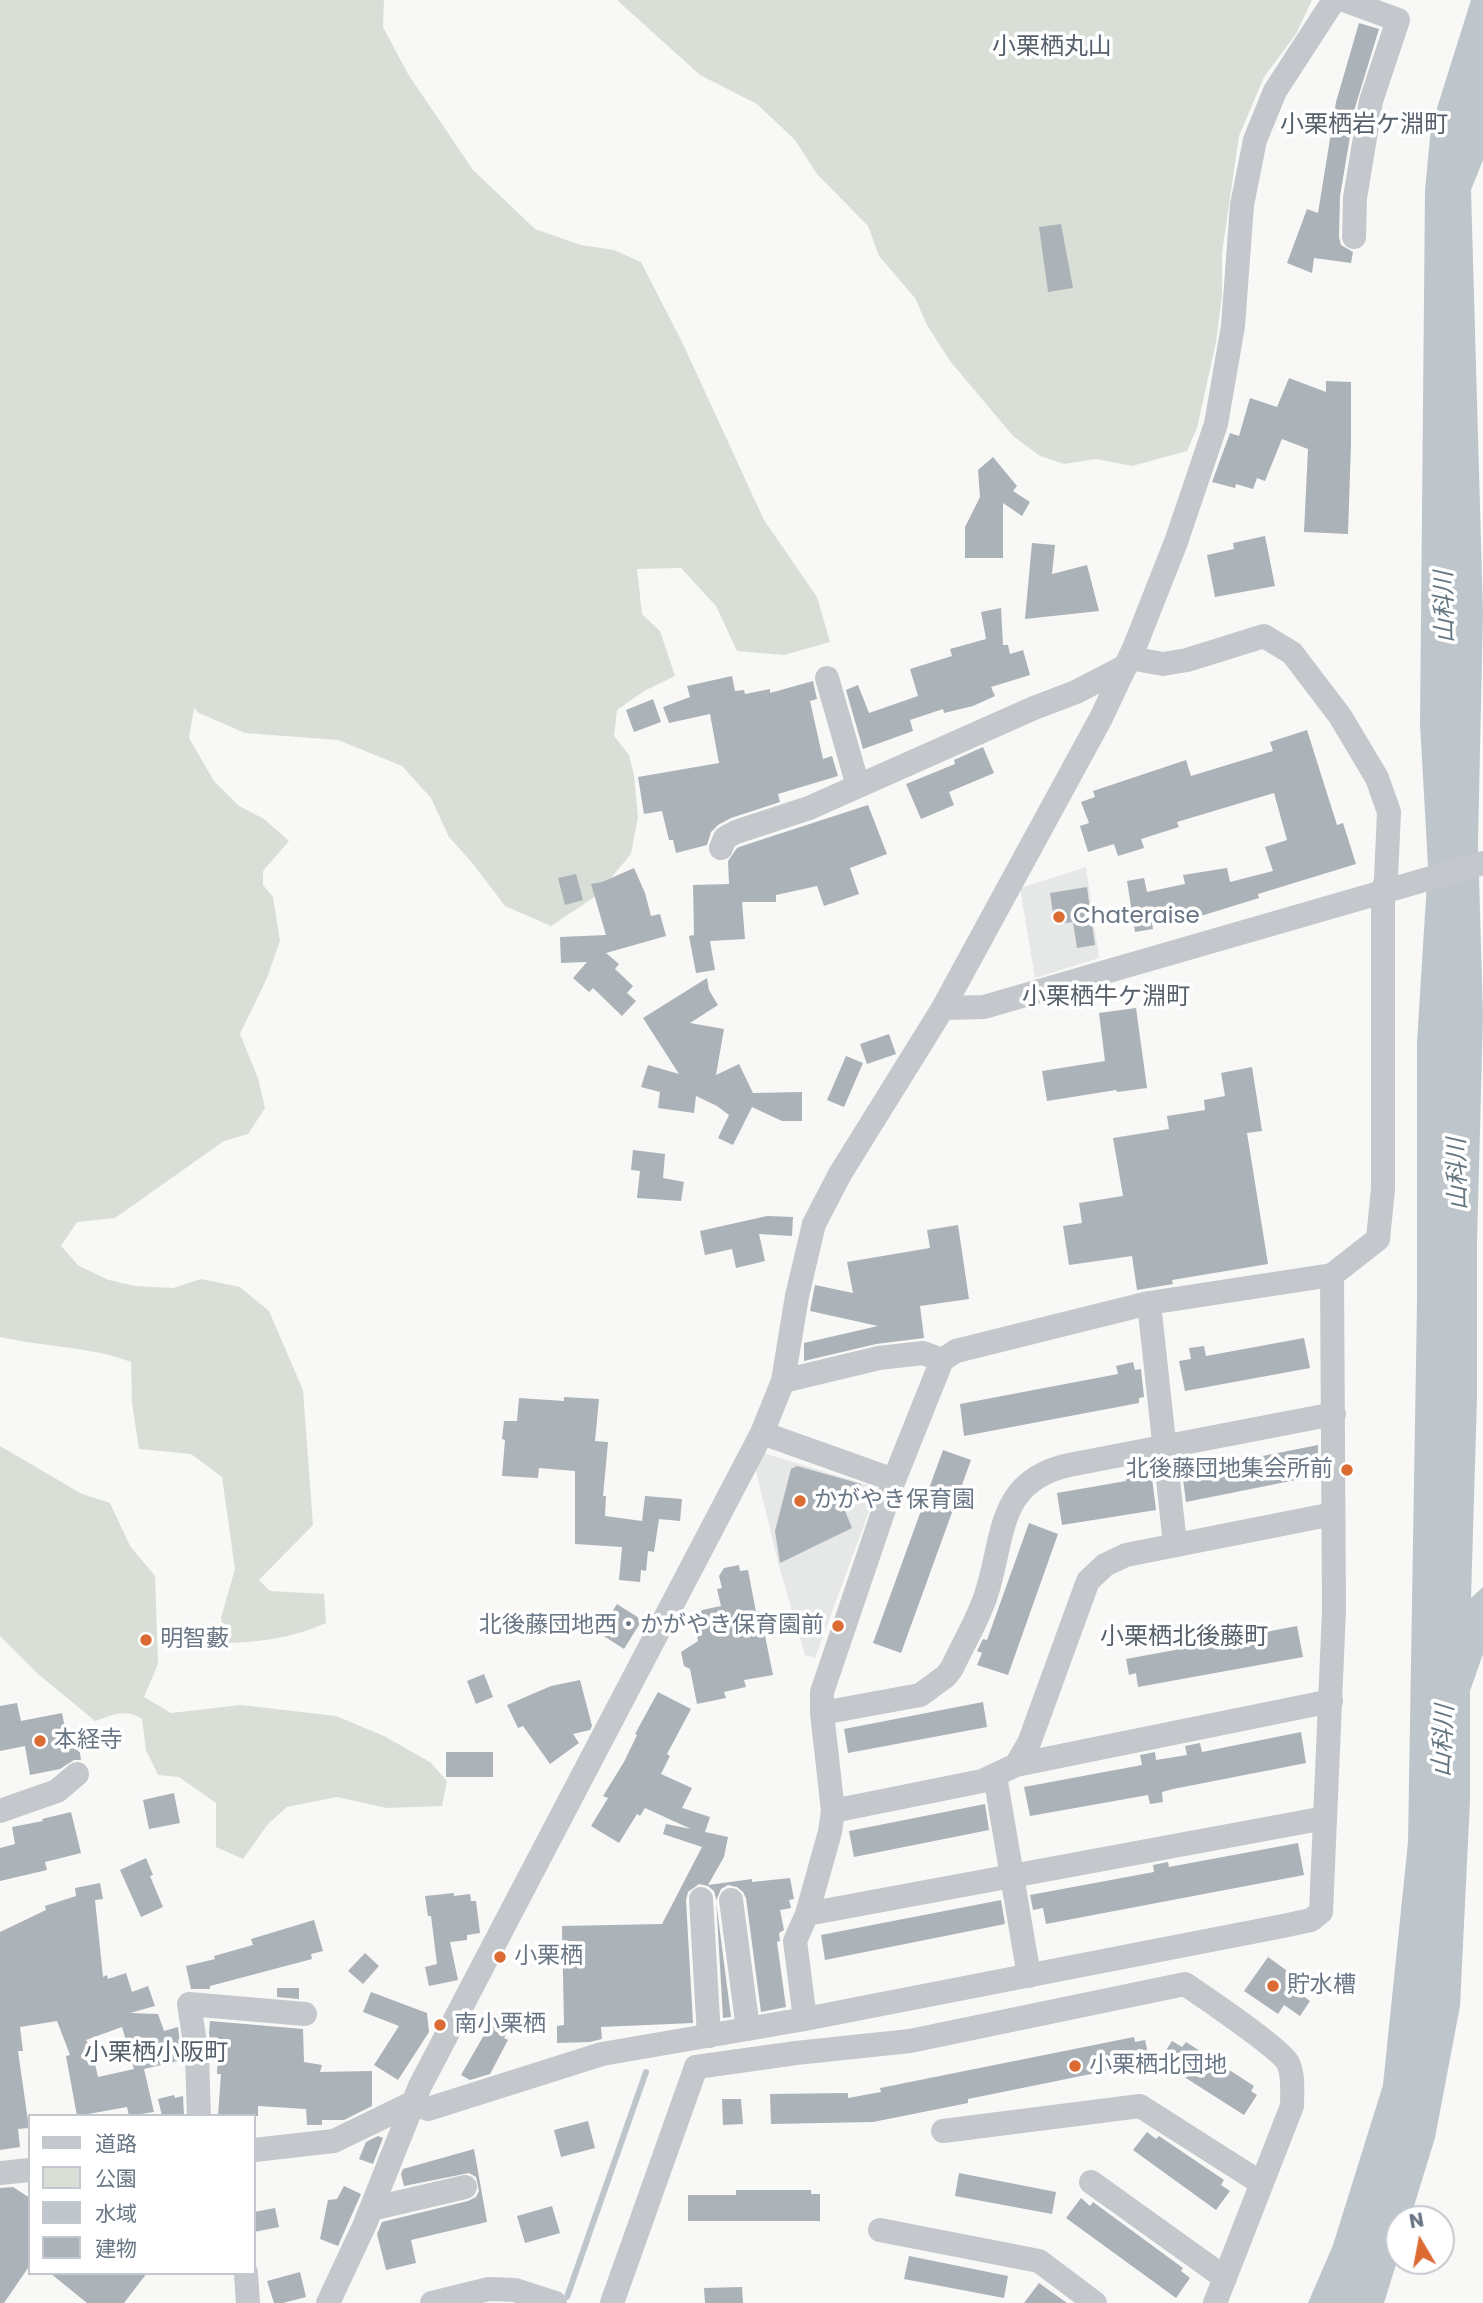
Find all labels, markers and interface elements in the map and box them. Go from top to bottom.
district label: 小栗栖丸山 [992,34,1112,62]
district label: 小栗栖岩ケ淵町 [1280,112,1448,140]
water label: 山科川 [1431,571,1461,643]
place label: Chateraise [1073,903,1200,931]
marker: Chateraise [1051,909,1067,925]
district label: 小栗栖牛ケ淵町 [1022,984,1190,1012]
water label: 山科川 [1444,1138,1474,1210]
place label: 北後藤団地集会所前 [1126,1456,1333,1484]
marker: 北後藤団地集会所前 [1339,1462,1355,1478]
place label: かがやき保育園 [814,1487,975,1515]
marker: かがやき保育園 [792,1493,808,1509]
place label: 北後藤団地西・かがやき保育園前 [479,1612,824,1640]
marker: 北後藤団地西・かがやき保育園前 [830,1618,846,1634]
district label: 小栗栖北後藤町 [1100,1624,1268,1652]
place label: 明智藪 [160,1626,229,1654]
marker: 明智藪 [138,1632,154,1648]
water label: 山科川 [1429,1704,1461,1778]
place label: 本経寺 [54,1727,123,1755]
marker: 本経寺 [32,1733,48,1749]
place label: 小栗栖 [514,1943,583,1971]
marker: 小栗栖 [492,1949,508,1965]
place label: 貯水槽 [1287,1972,1356,2000]
marker: 貯水槽 [1265,1978,1281,1994]
place label: 南小栗栖 [454,2011,546,2039]
marker: 南小栗栖 [432,2017,448,2033]
district label: 小栗栖小阪町 [84,2040,228,2068]
place label: 小栗栖北団地 [1089,2052,1227,2080]
marker: 小栗栖北団地 [1067,2058,1083,2074]
legend [28,2114,256,2275]
text: 道路 [95,2129,137,2158]
text: 公園 [95,2164,137,2193]
text: 水域 [95,2199,137,2228]
north arrow [1385,2205,1455,2275]
text: N [1407,2206,1426,2235]
text: 建物 [95,2234,137,2263]

